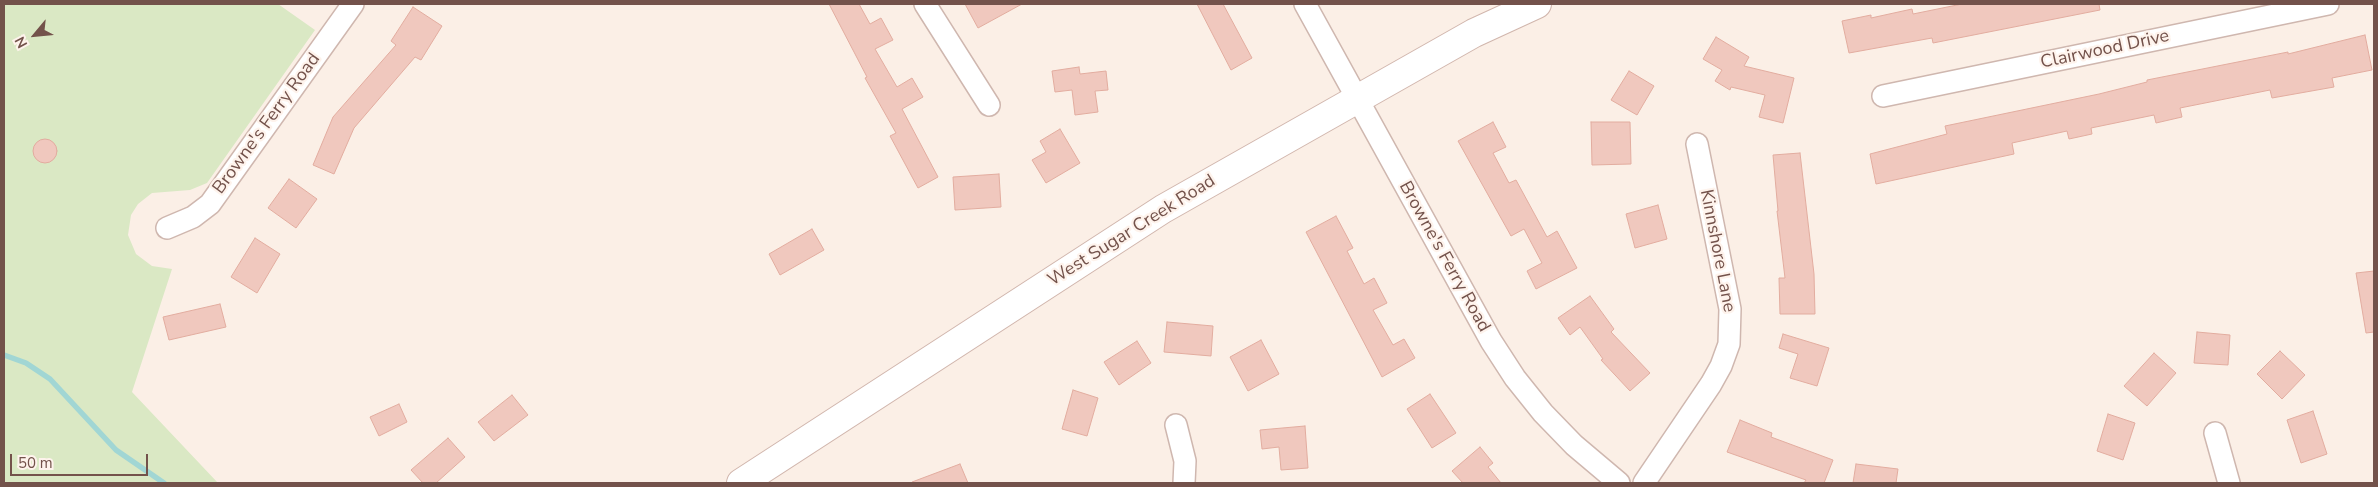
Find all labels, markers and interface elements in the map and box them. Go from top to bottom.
north arrow [10,10,60,60]
street label: Clairwood Drive [2039,26,2171,74]
text: N [10,33,32,51]
street label: Browne's Ferry Road [209,49,325,199]
street label: West Sugar Creek Road [1044,171,1220,291]
street label: Browne's Ferry Road [1394,178,1494,336]
street label: Kinnshore Lane [1695,188,1739,314]
scale bar [12,444,150,476]
text: 50 m [18,453,53,473]

